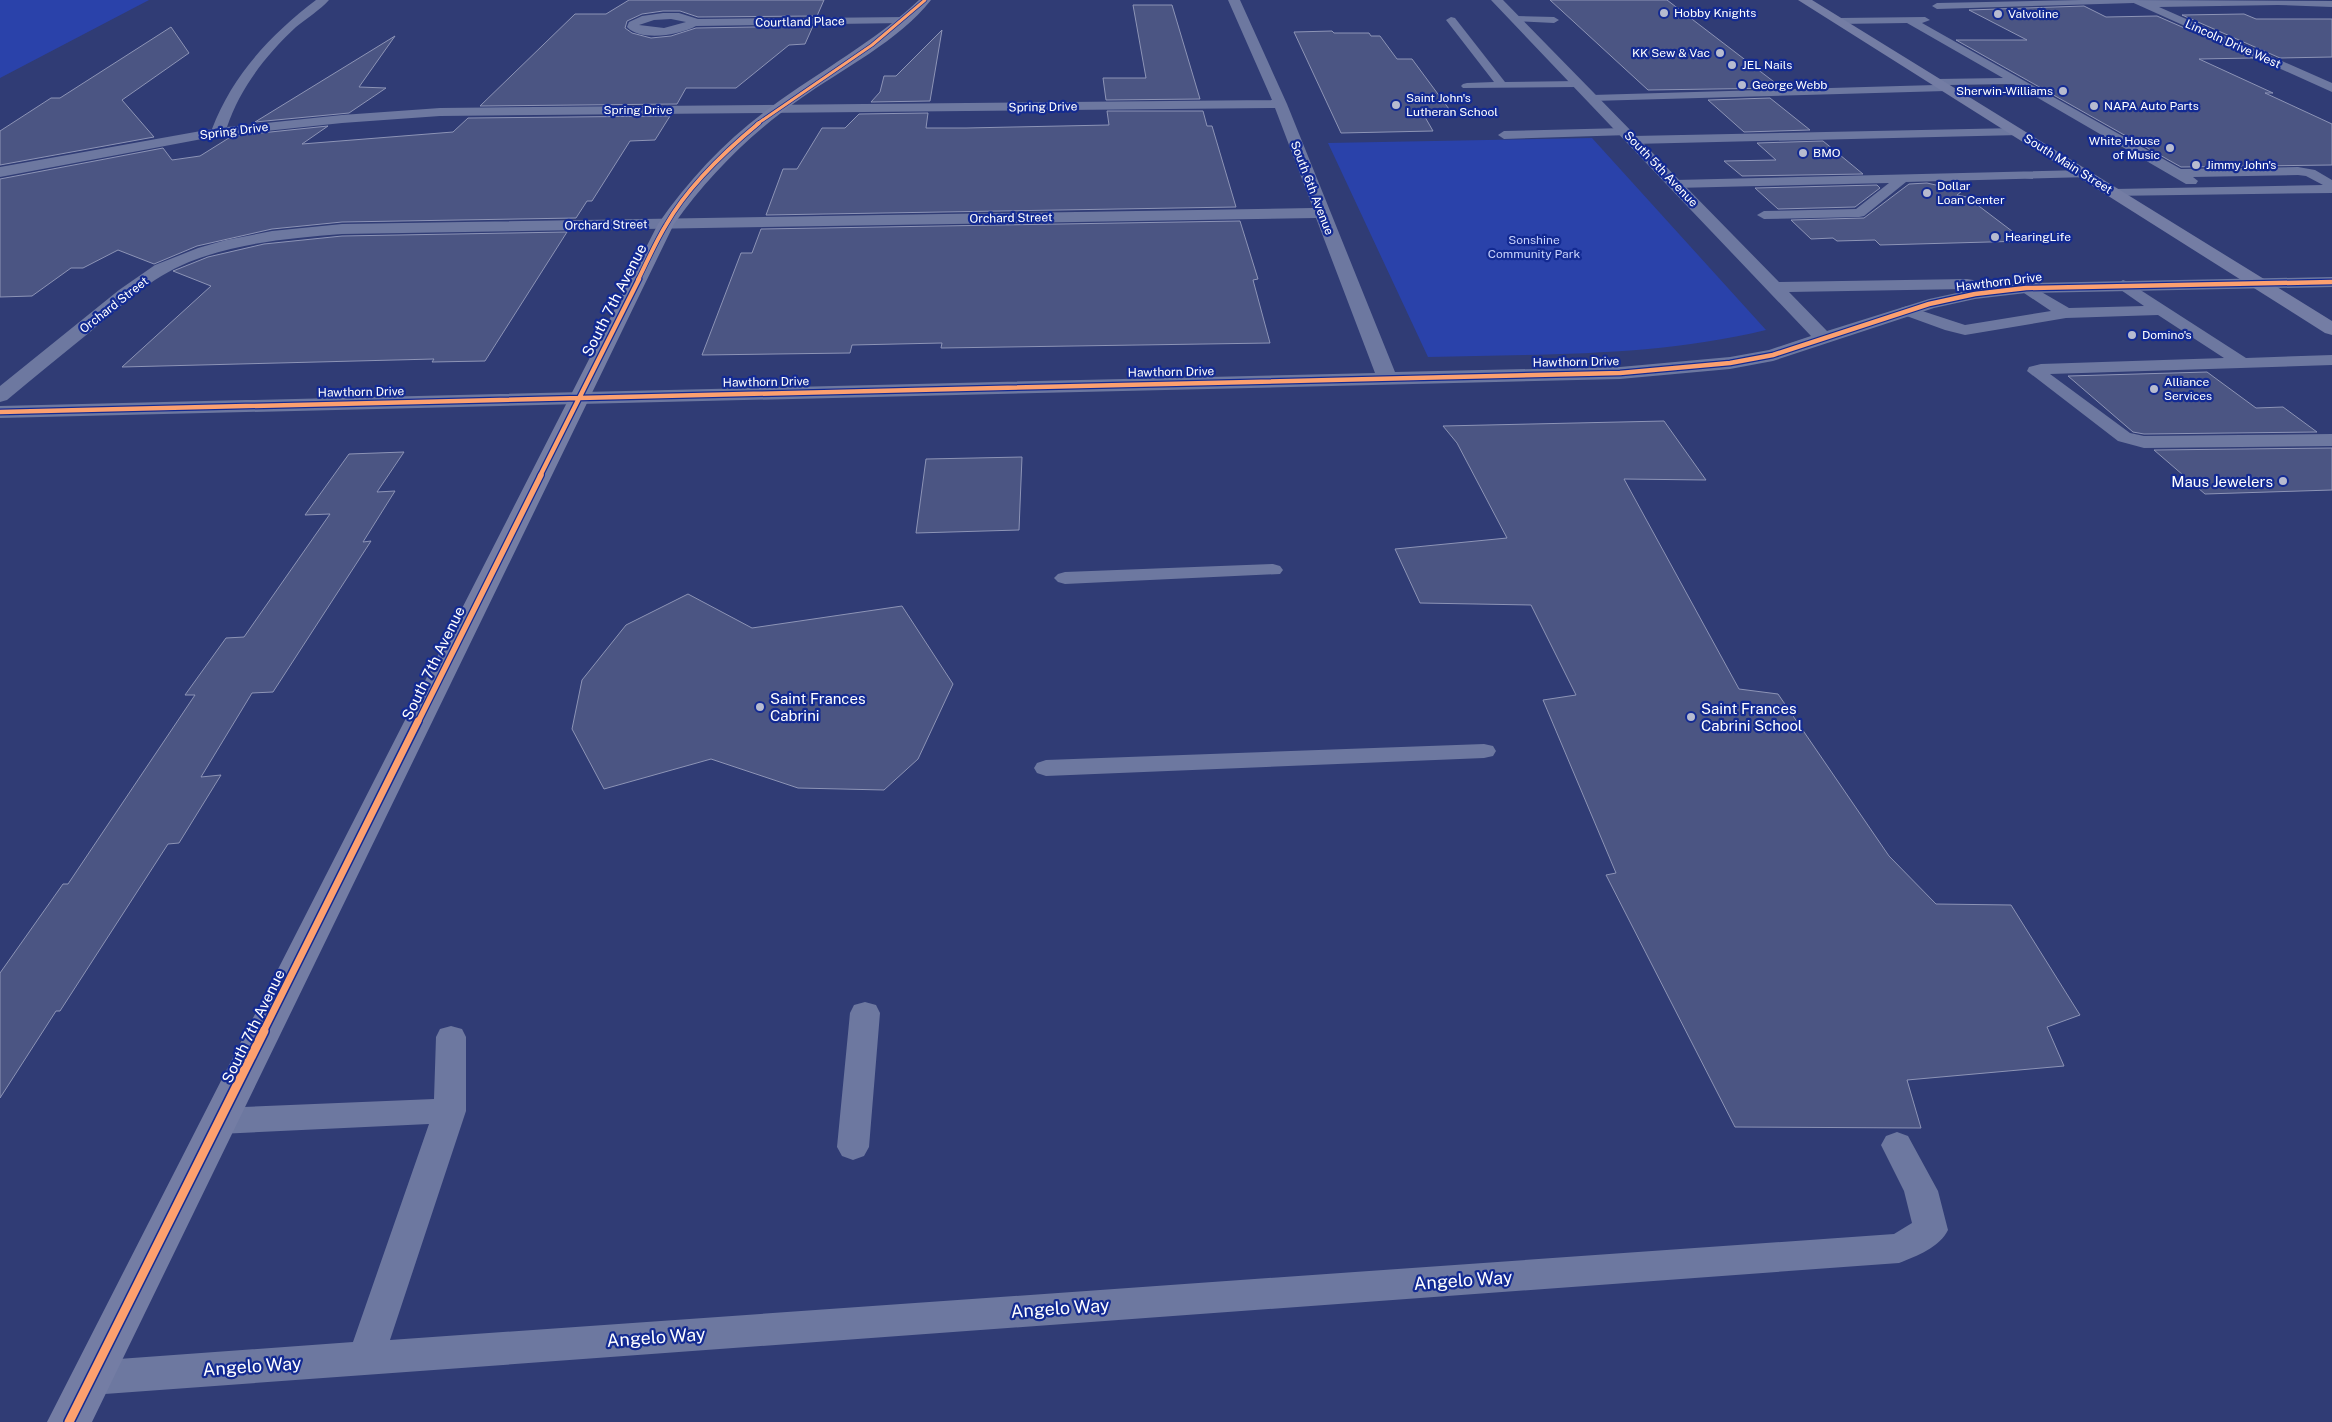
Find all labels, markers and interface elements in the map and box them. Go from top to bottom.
place label: Hobby Knights [1674,6,1756,20]
marker: Hobby Knights [1658,7,1670,19]
place label: Valvoline [2008,7,2059,21]
marker: Valvoline [1992,8,2004,20]
street label: Courtland Place [755,14,845,30]
street label: Lincoln Drive West [2183,17,2283,72]
place label: KK Sew & Vac [1632,46,1710,60]
marker: KK Sew & Vac [1714,47,1726,59]
place label: JEL Nails [1742,58,1792,72]
marker: JEL Nails [1726,59,1738,71]
place label: George Webb [1752,78,1828,92]
marker: George Webb [1736,79,1748,91]
place label: Sherwin-Williams [1956,84,2053,98]
marker: Sherwin-Williams [2057,85,2069,97]
place label: Saint John's Lutheran School [1406,91,1498,119]
street label: Spring Drive [1008,99,1078,115]
marker: Saint John's Lutheran School [1390,99,1402,111]
place label: NAPA Auto Parts [2104,99,2199,113]
marker: NAPA Auto Parts [2088,100,2100,112]
street label: Spring Drive [604,103,673,117]
street label: Spring Drive [199,120,269,142]
street label: South 5th Avenue [1621,128,1701,210]
street label: South Main Street [2021,131,2115,197]
place label: White House of Music [2089,134,2160,162]
street label: South 6th Avenue [1288,139,1336,237]
marker: White House of Music [2164,142,2176,154]
place label: BMO [1813,146,1841,160]
marker: BMO [1797,147,1809,159]
place label: Jimmy John's [2206,158,2276,172]
marker: Jimmy John's [2190,159,2202,171]
place label: Dollar Loan Center [1937,179,2005,207]
marker: Dollar Loan Center [1921,187,1933,199]
street label: Orchard Street [969,210,1053,226]
street label: Orchard Street [564,217,648,233]
place label: HearingLife [2005,230,2071,244]
marker: HearingLife [1989,231,2001,243]
park label: Sonshine Community Park [1488,233,1580,261]
street label: South 7th Avenue [578,241,650,359]
street label: Hawthorn Drive [1955,270,2043,294]
street label: Orchard Street [77,274,151,336]
place label: Domino's [2142,328,2192,342]
marker: Domino's [2126,329,2138,341]
street label: Hawthorn Drive [1533,354,1620,370]
street label: Hawthorn Drive [1128,364,1215,380]
street label: Hawthorn Drive [723,374,810,390]
place label: Alliance Services [2164,375,2212,403]
marker: Alliance Services [2148,383,2160,395]
street label: Hawthorn Drive [318,384,405,400]
place label: Maus Jewelers [2171,473,2273,490]
marker: Maus Jewelers [2277,475,2289,487]
street label: South 7th Avenue [398,604,468,722]
place label: Saint Frances Cabrini [770,690,866,724]
place label: Saint Frances Cabrini School [1701,700,1802,734]
marker: Saint Frances Cabrini [754,701,766,713]
marker: Saint Frances Cabrini School [1685,711,1697,723]
street label: South 7th Avenue [218,967,288,1085]
street label: Angelo Way [1413,1266,1513,1294]
street label: Angelo Way [1010,1294,1110,1322]
street label: Angelo Way [606,1323,706,1351]
street label: Angelo Way [202,1352,302,1380]

